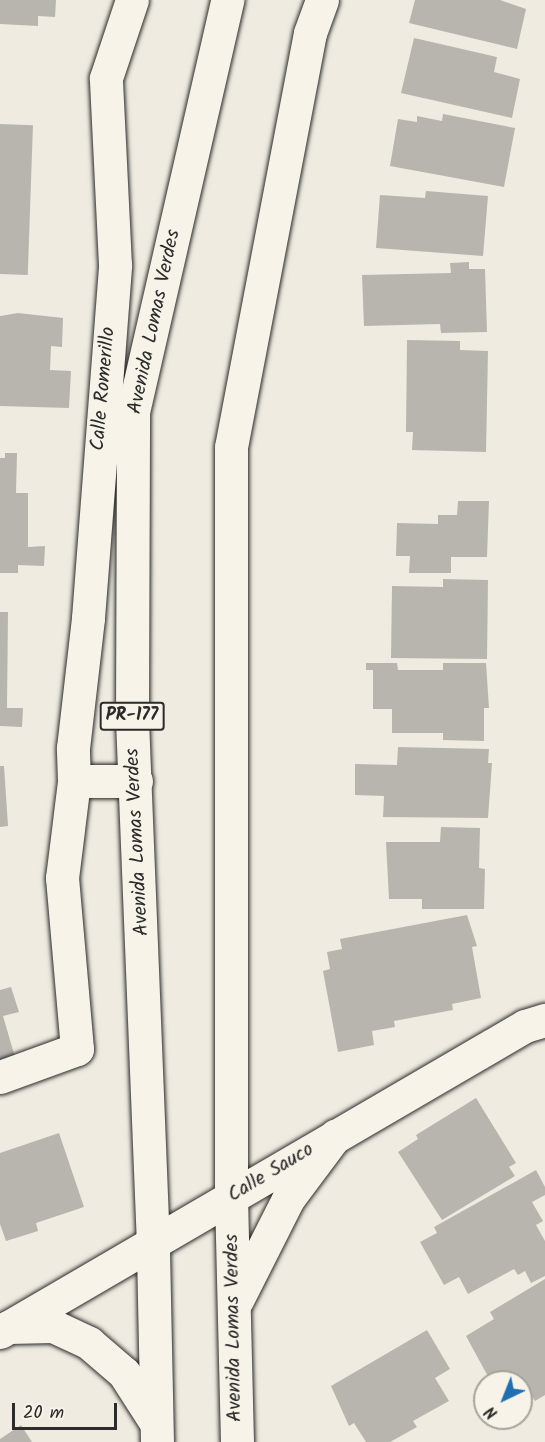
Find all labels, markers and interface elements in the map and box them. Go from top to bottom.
street label: Avenida Lomas Verdes [124,228,186,416]
street label: Calle Romerillo [87,326,121,452]
road number: PR-177 [99,701,165,731]
street label: Avenida Lomas Verdes [121,748,155,936]
street label: Calle Sauco [224,1138,318,1208]
street label: Avenida Lomas Verdes [220,1234,248,1422]
north arrow [473,1370,533,1430]
scale bar [15,1391,120,1429]
text: 20 m [23,1399,64,1428]
text: N [480,1399,504,1425]

